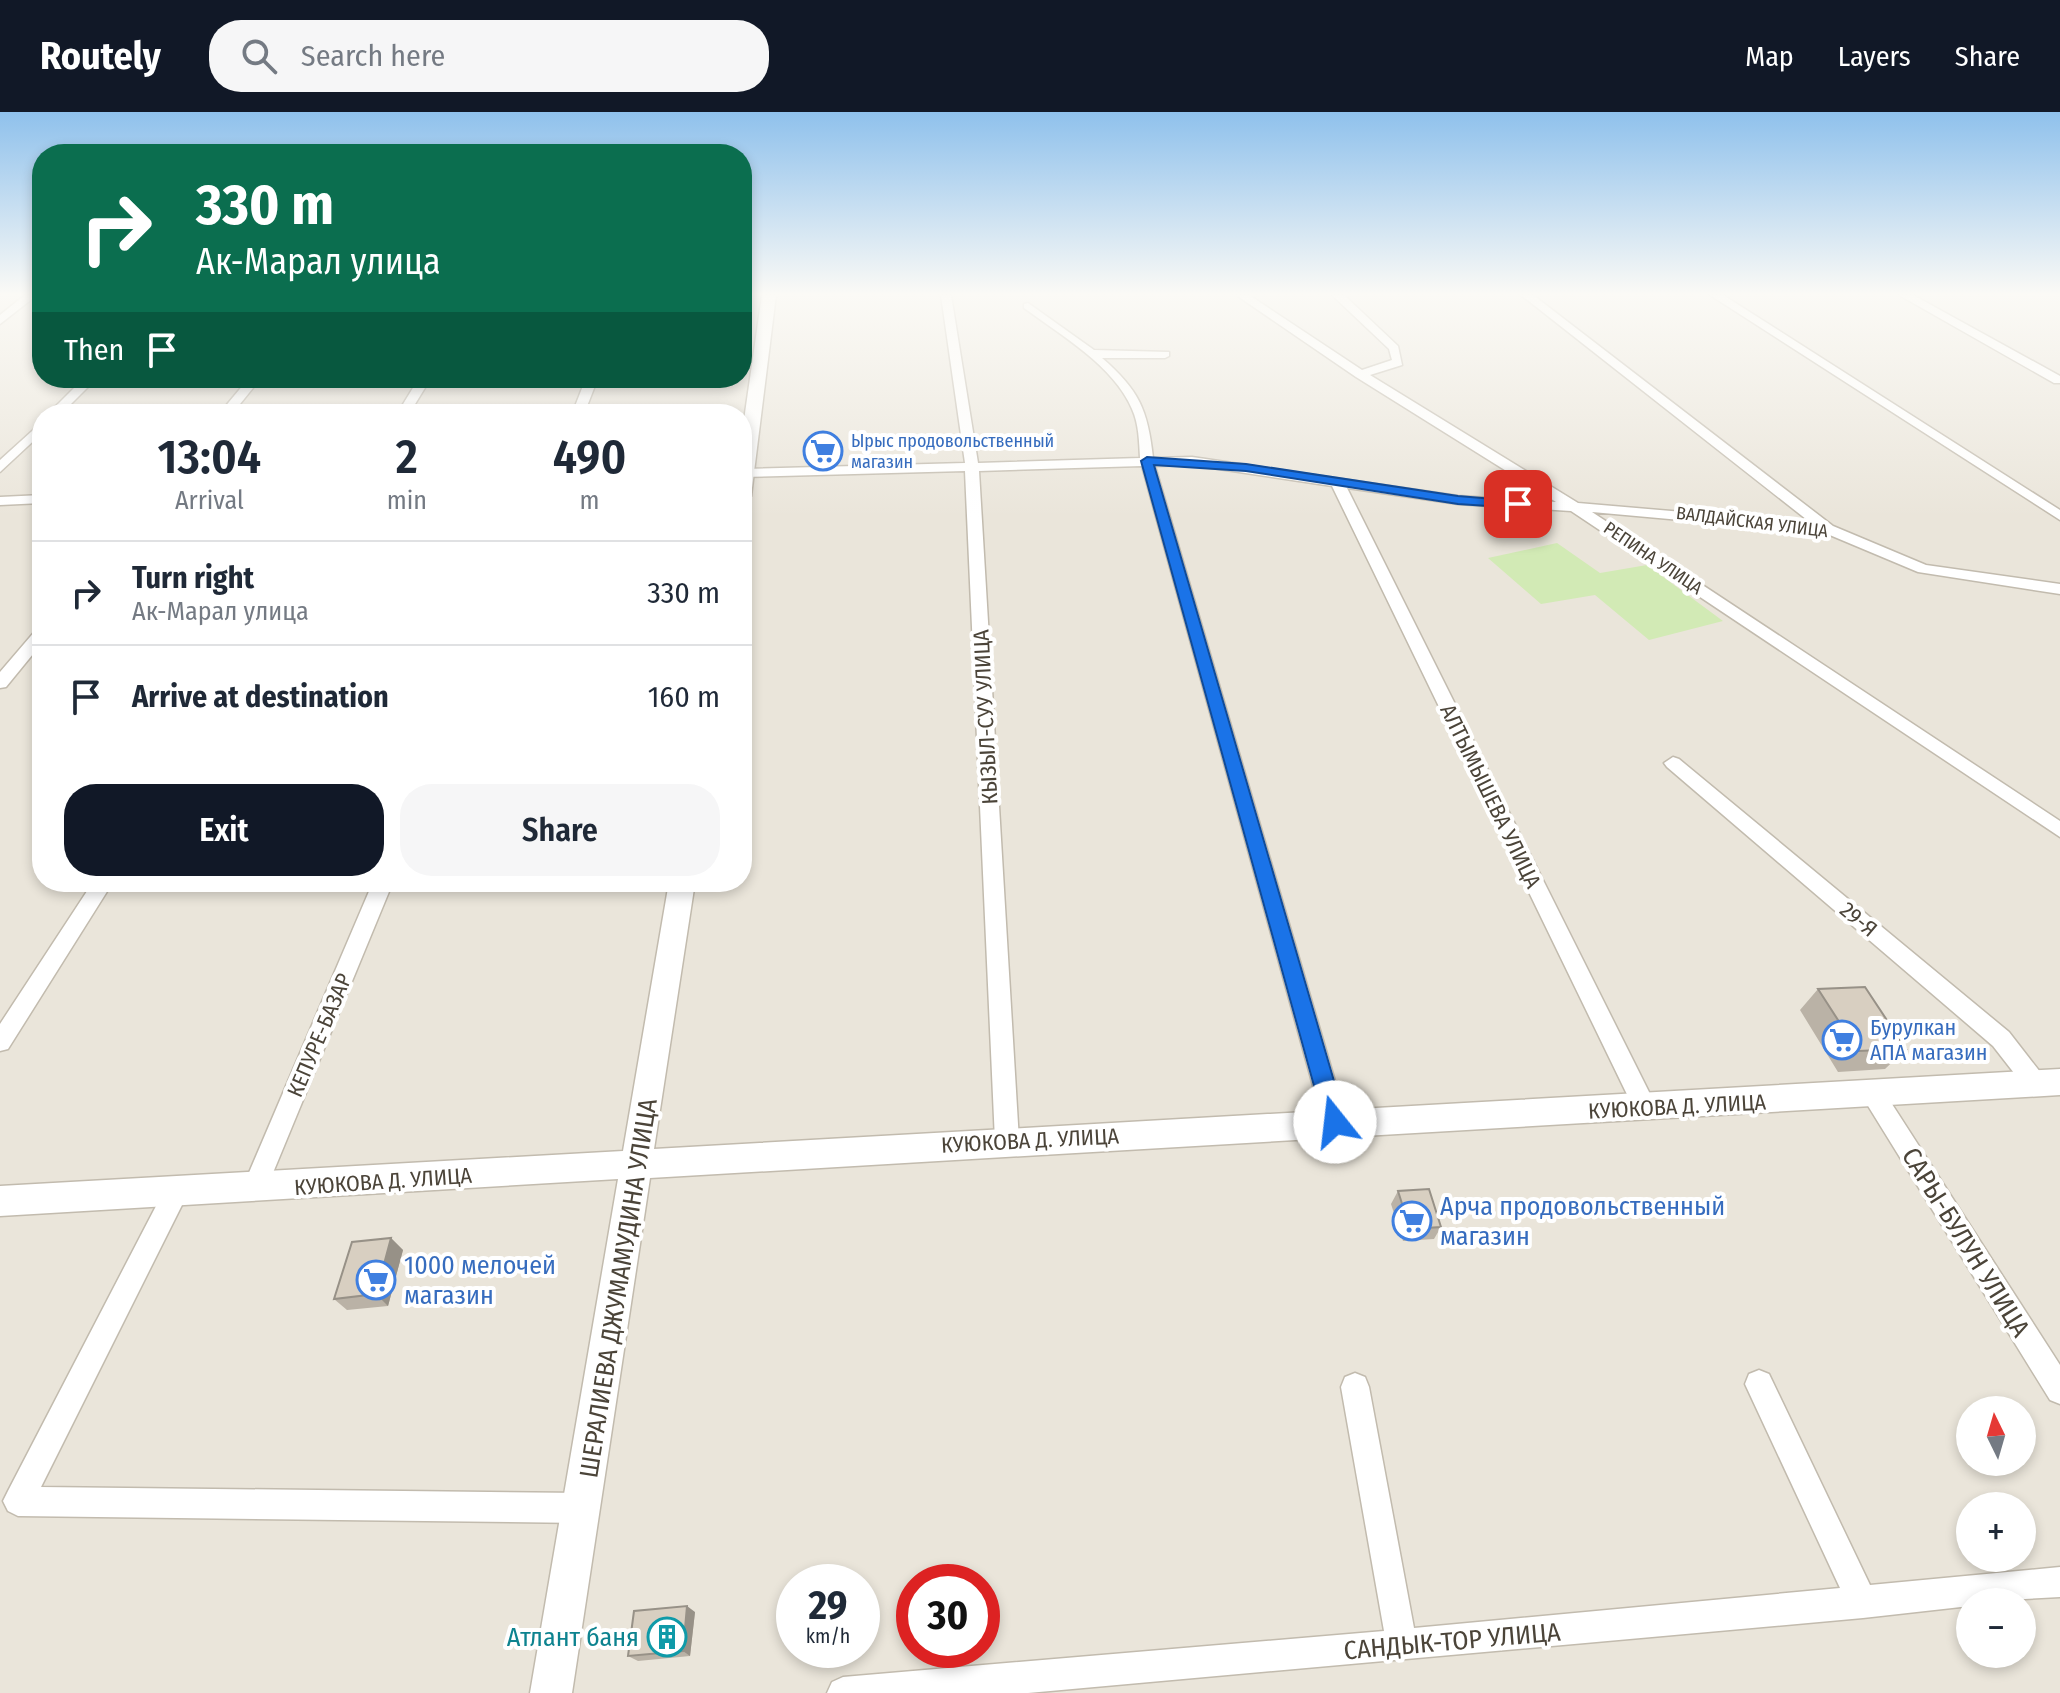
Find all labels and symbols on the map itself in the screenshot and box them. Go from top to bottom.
supermarket icon: Ырыс продовольственный магазин [802,430,844,472]
place label: Ырыс продовольственный магазин [851,430,1054,473]
pin [1484,470,1552,538]
street label: ВАЛДАЙСКАЯ УЛИЦА [1675,502,1830,542]
street label: РЕПИНА УЛИЦА [1599,517,1707,599]
street label: КЫЗЫЛ-СУУ УЛИЦА [967,629,1004,805]
street label: АЛТЫМЫШЕВА УЛИЦА [1434,700,1547,893]
street label: 29-Я [1835,896,1883,943]
street label: КЕПУРЕ-БАЗАР [281,969,358,1101]
place label: Бурулкан АПА магазин [1870,1014,1988,1066]
supermarket icon: Бурулкан АПА магазин [1821,1019,1863,1061]
position arrow [1293,1080,1377,1164]
street label: КУЮКОВА Д. УЛИЦА [1588,1088,1767,1125]
street label: ШЕРАЛИЕВА ДЖУМАМУДИНА УЛИЦА [573,1096,664,1480]
street label: КУЮКОВА Д. УЛИЦА [941,1122,1120,1159]
street label: САРЫ-БУЛУН УЛИЦА [1895,1142,2036,1343]
street label: КУЮКОВА Д. УЛИЦА [293,1162,473,1201]
place label: Арча продовольственный магазин [1440,1191,1725,1252]
supermarket icon: Арча продовольственный магазин [1391,1200,1433,1242]
place label: 1000 мелочей магазин [404,1250,556,1311]
supermarket icon: 1000 мелочей магазин [355,1259,397,1301]
north arrow [1956,1396,2036,1476]
speed limit sign: 30 [896,1564,1000,1668]
building icon: Атлант баня [646,1616,688,1658]
street label: САНДЫК-ТОР УЛИЦА [1342,1617,1562,1666]
place label: Атлант баня [507,1622,639,1653]

